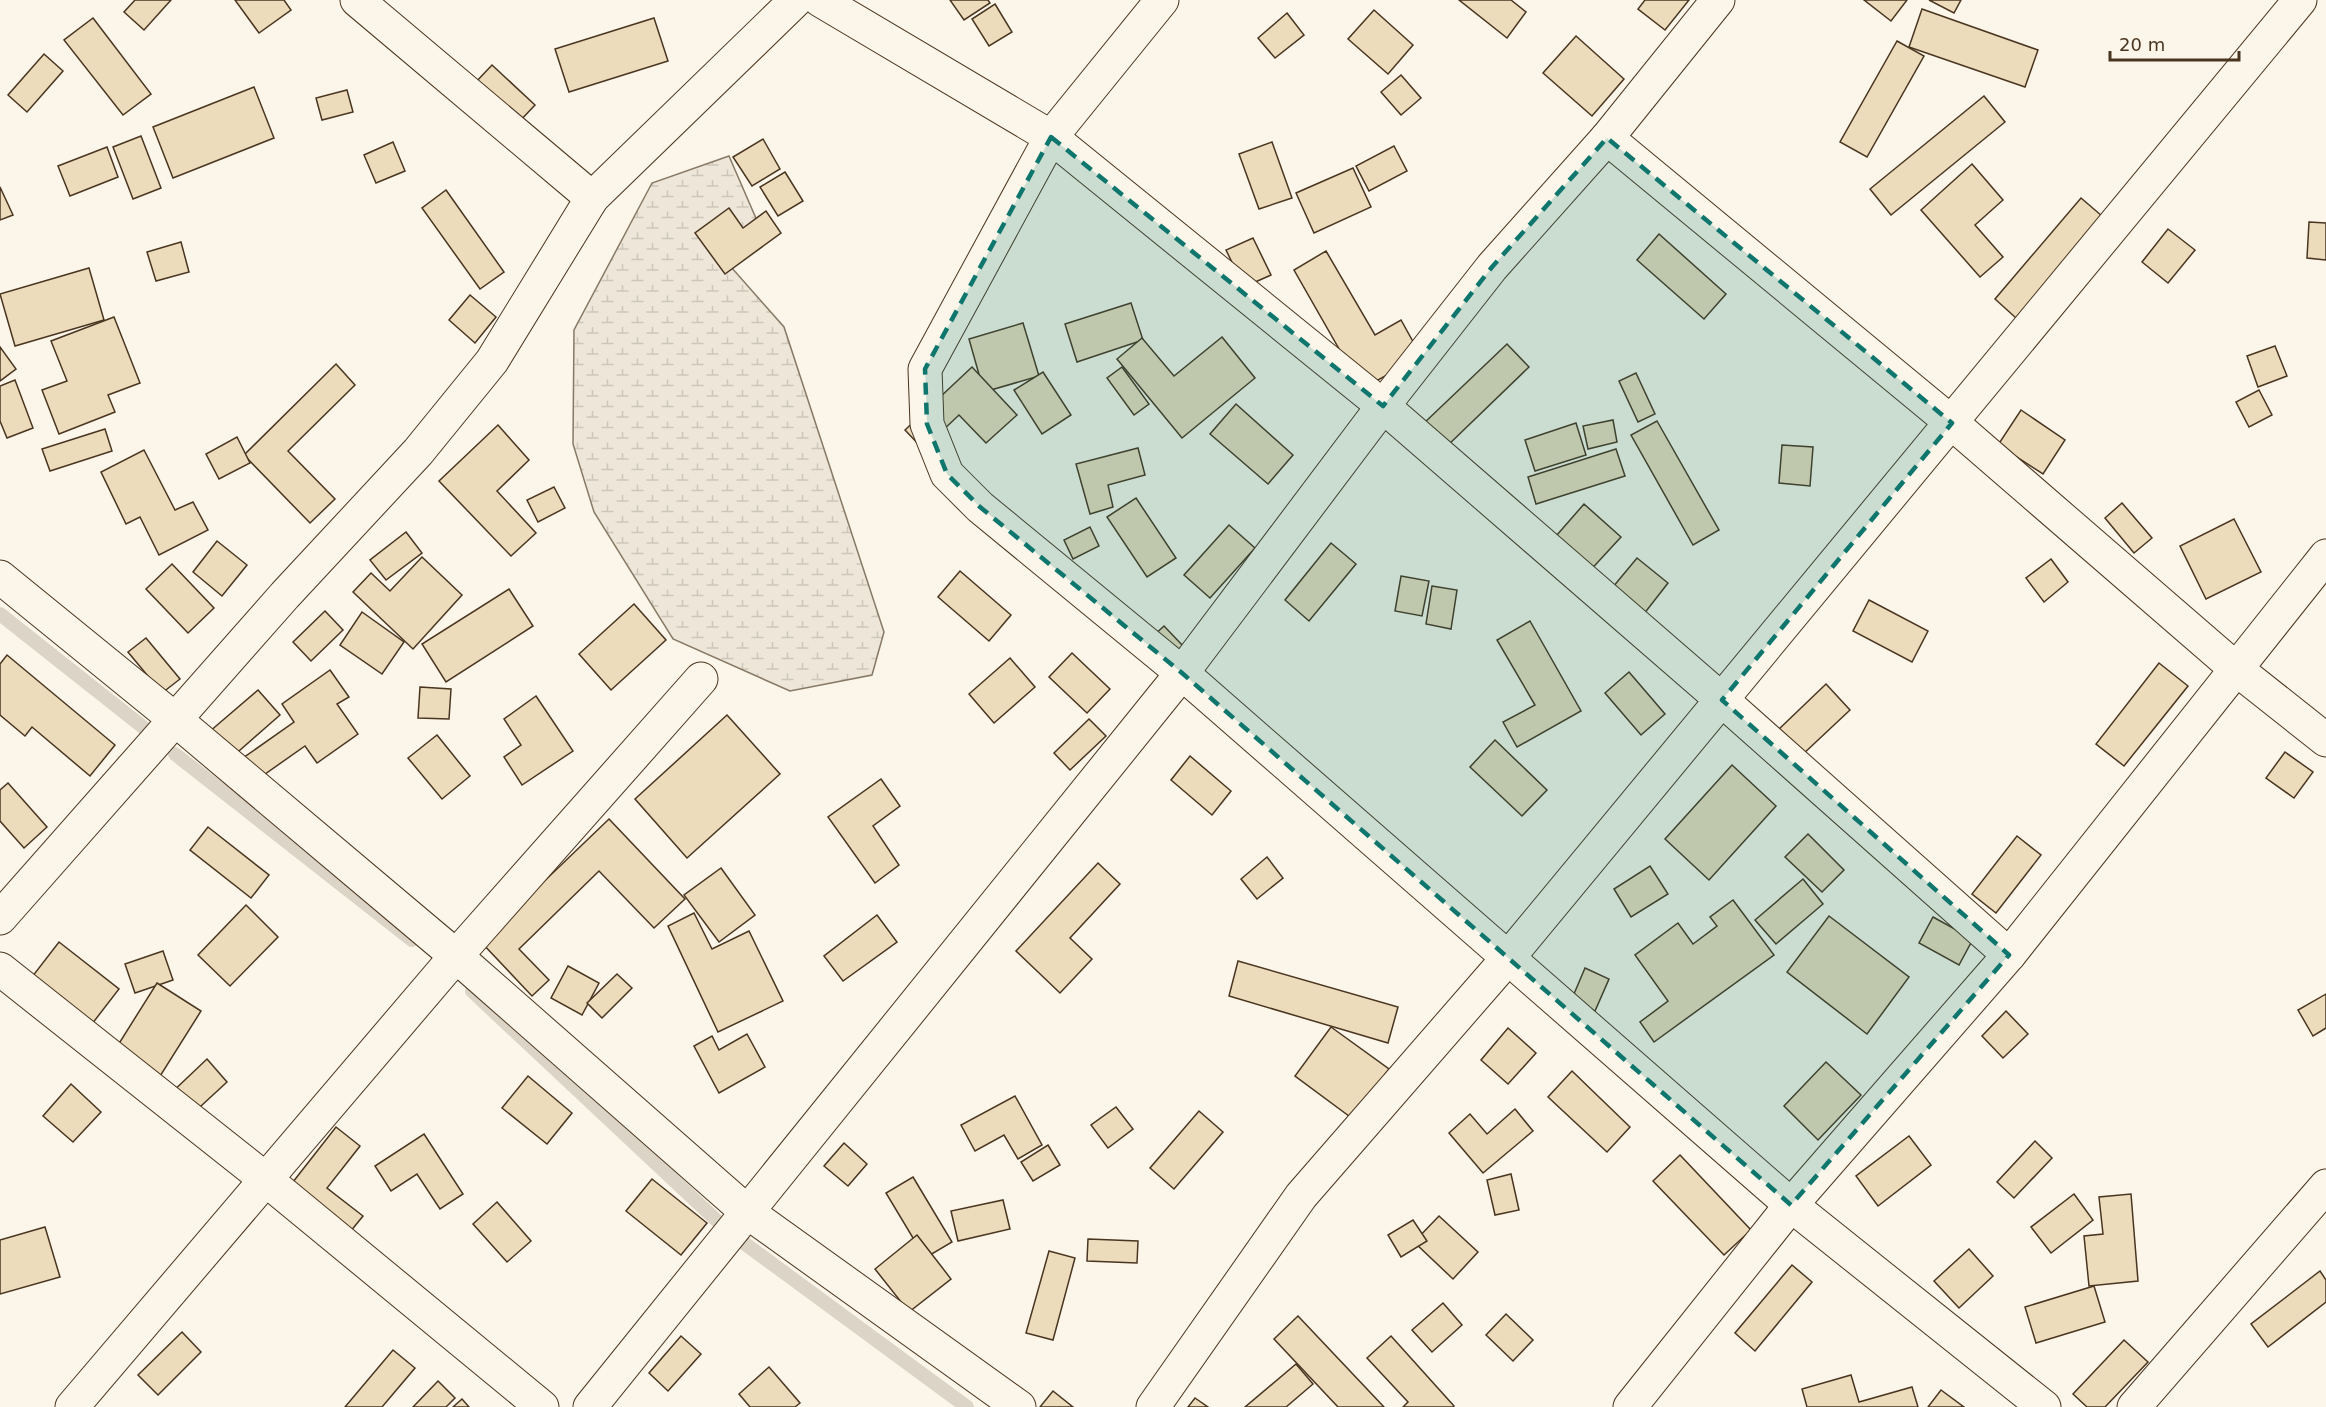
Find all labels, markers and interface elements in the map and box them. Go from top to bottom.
scale bar [2110,24,2239,62]
text: 20 m [2119,34,2165,55]

